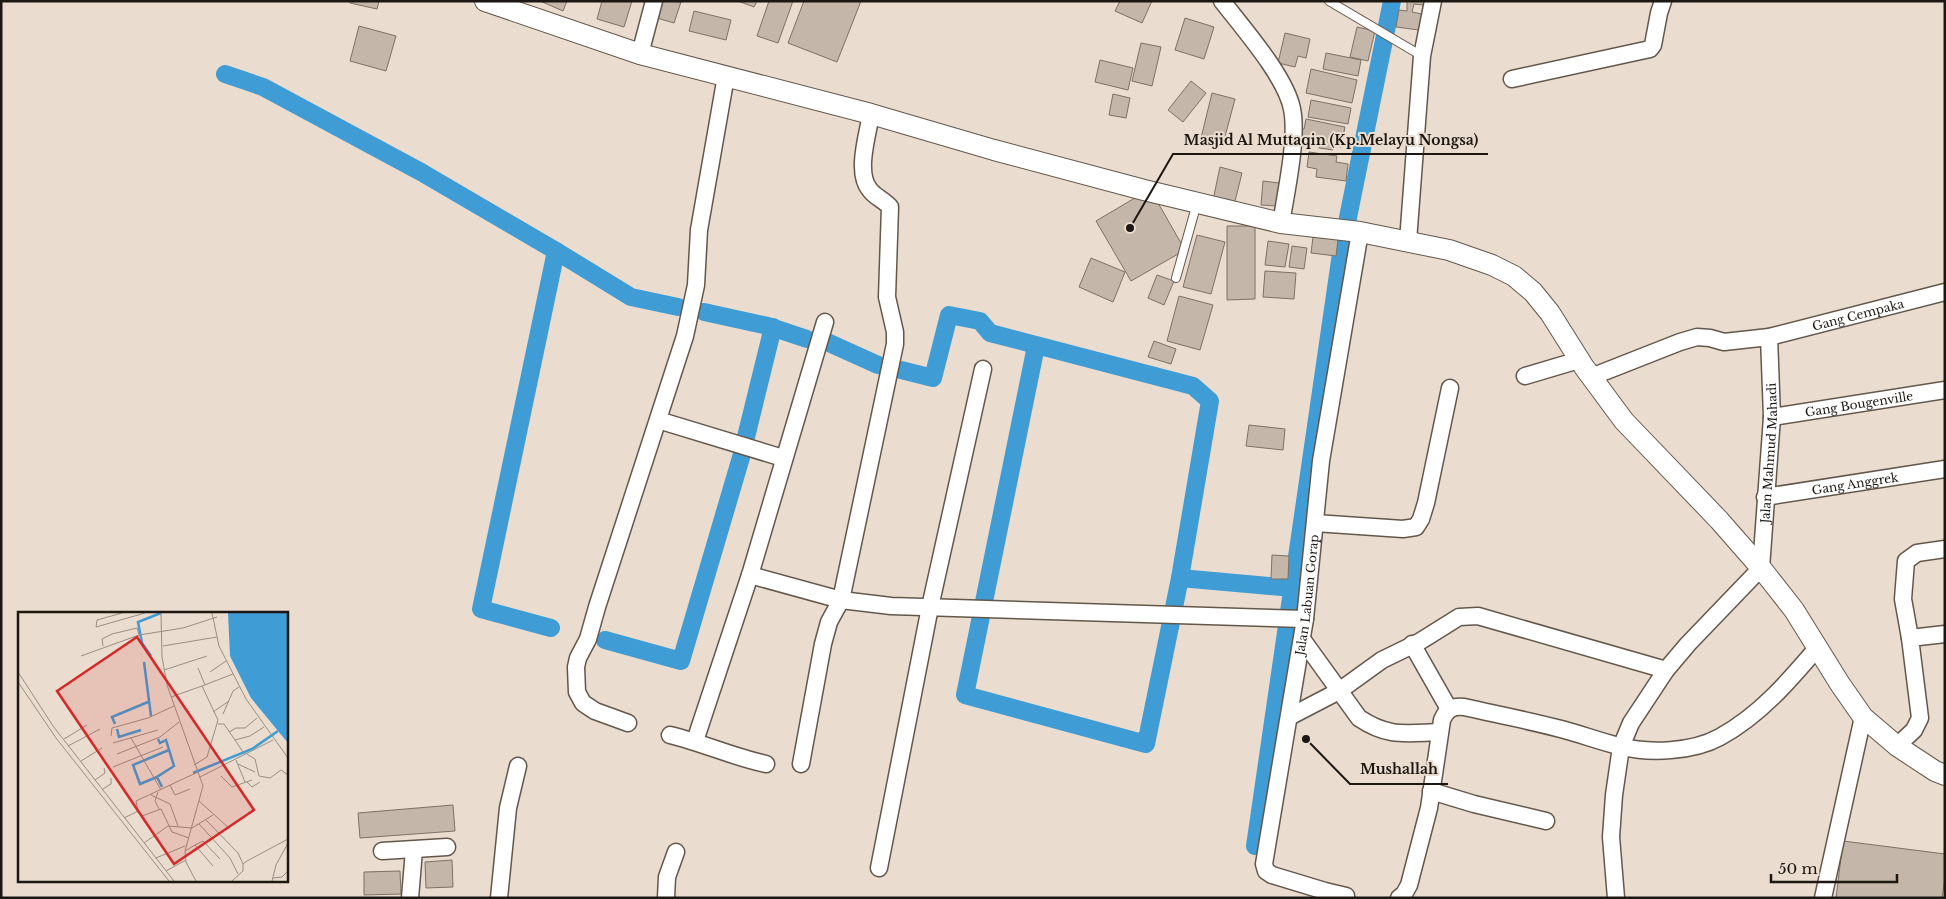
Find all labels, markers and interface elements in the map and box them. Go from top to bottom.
callout: Masjid Al Muttaqin (Kp.Melayu Nongsa) [1173,125,1488,154]
text: Masjid Al Muttaqin (Kp.Melayu Nongsa) [1184,131,1479,149]
street label: Gang Cempaka [1810,295,1906,333]
street label: Jalan Mahmud Mahadi [1757,383,1780,526]
street label: Gang Bougenville [1804,388,1914,419]
street label: Gang Anggrek [1811,469,1900,497]
street label: Jalan Labuan Gorap [1291,534,1321,658]
inset map [18,612,288,882]
callout: Mushallah [1350,755,1448,784]
text: Mushallah [1360,760,1438,778]
scale bar [1771,852,1897,884]
text: 50 m [1778,859,1818,878]

